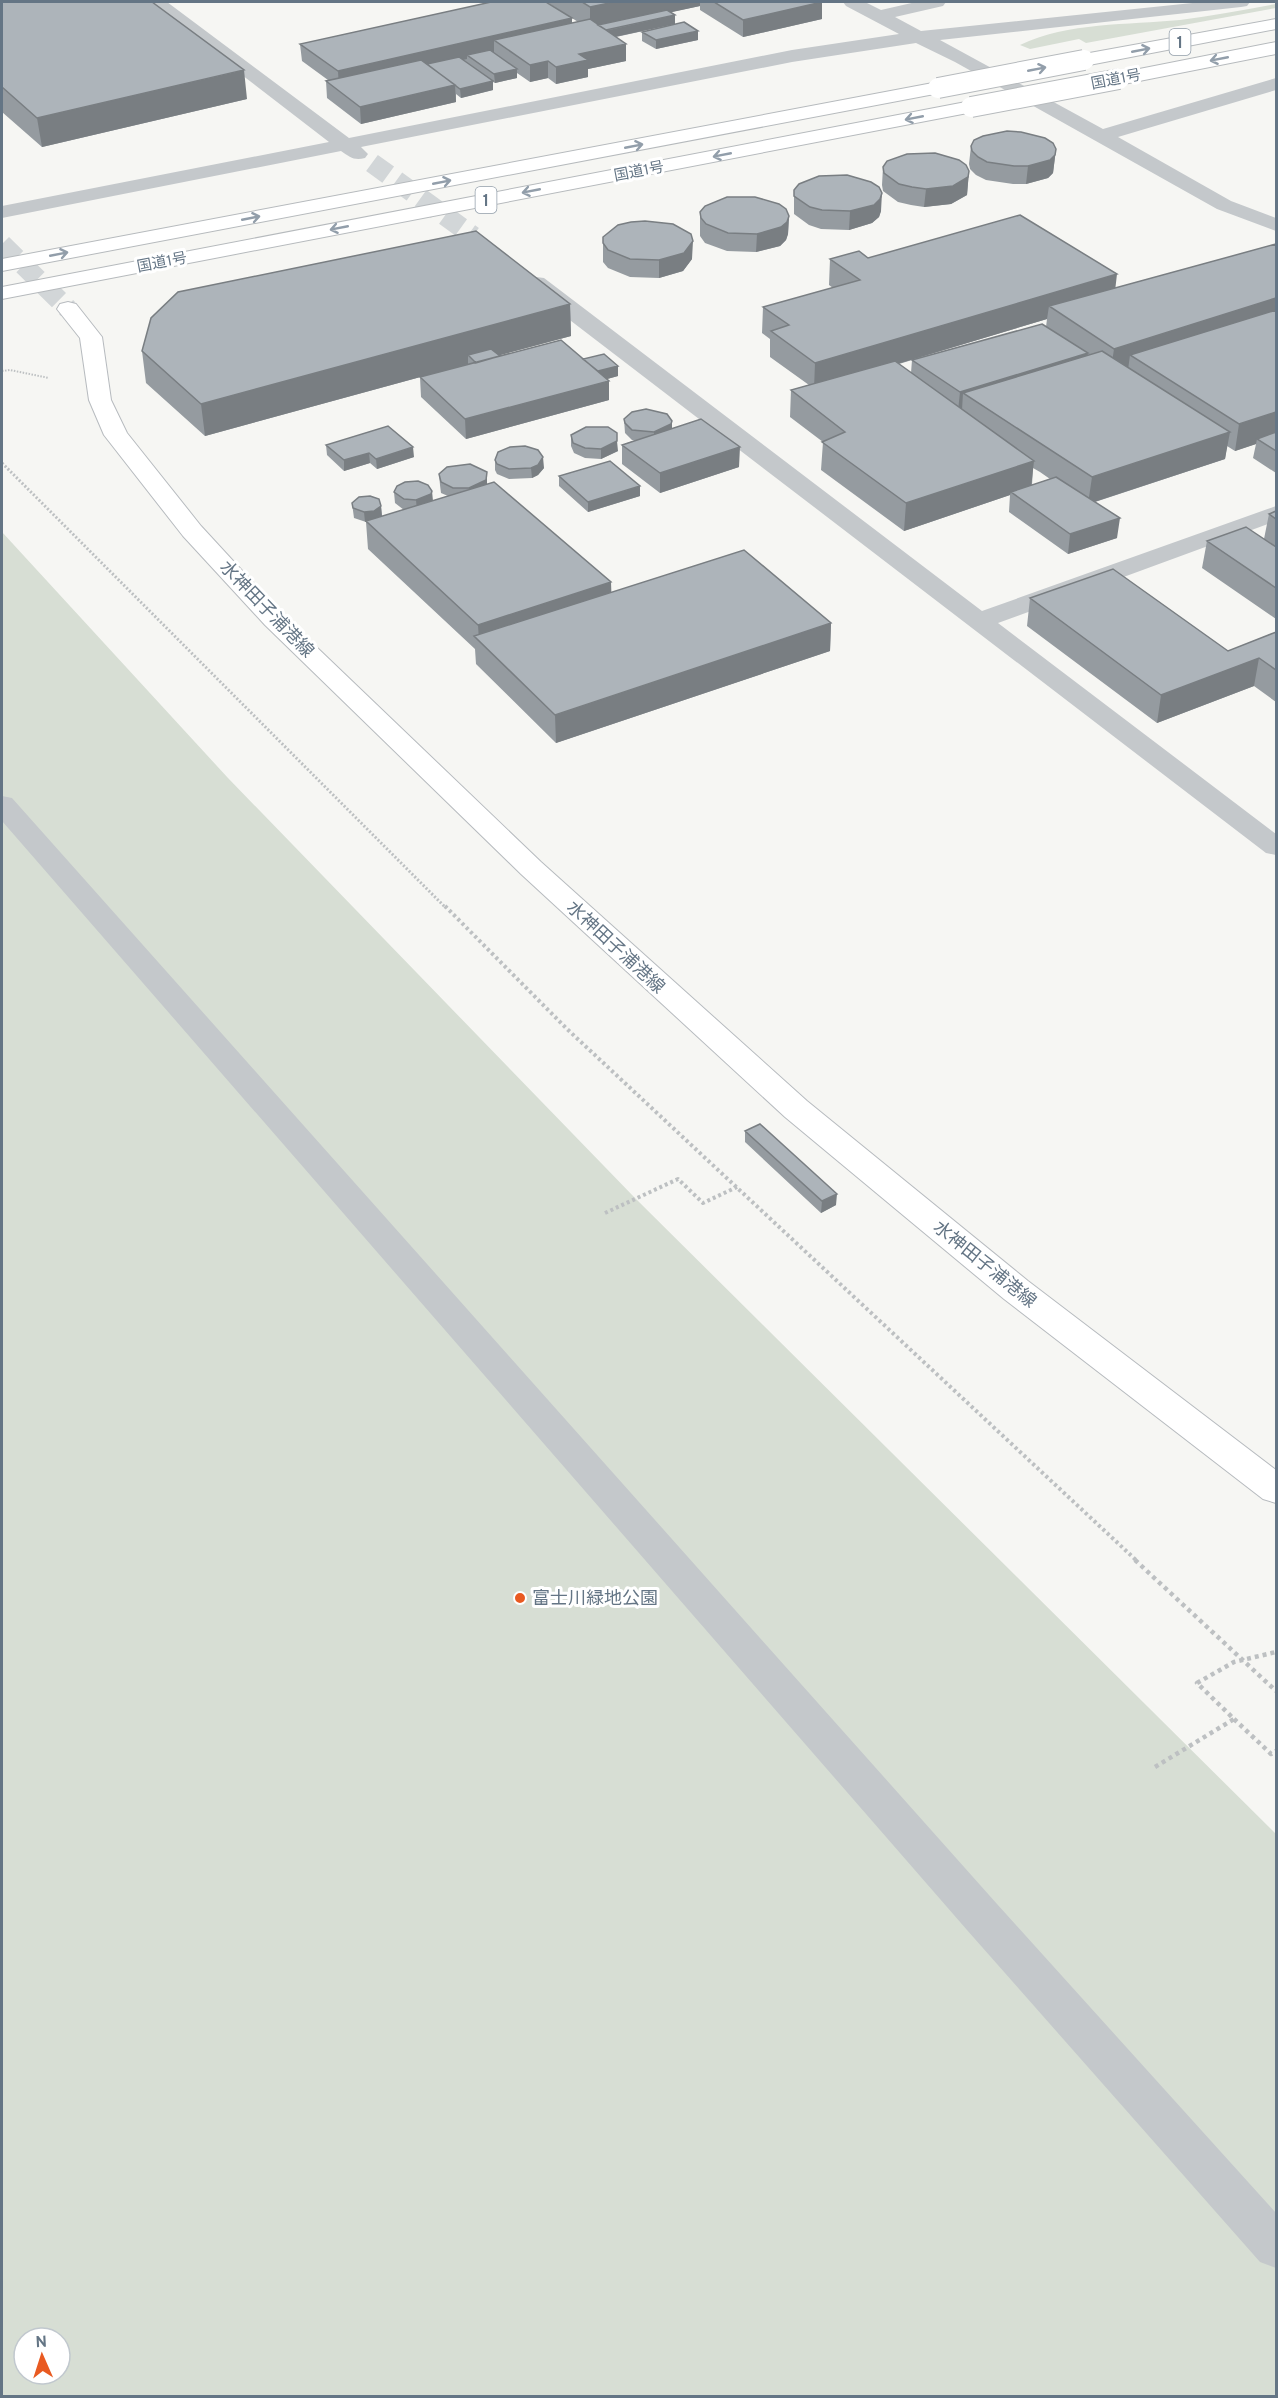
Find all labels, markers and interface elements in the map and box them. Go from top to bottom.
road number: 1 [1170,29,1190,55]
one-way arrow [1131,44,1150,55]
one-way arrow [1210,54,1229,65]
one-way arrow [1027,63,1046,74]
street label: 国道1号 [1090,66,1143,95]
one-way arrow [905,113,924,124]
one-way arrow [624,140,643,151]
one-way arrow [713,150,733,161]
street label: 国道1号 [613,158,666,187]
one-way arrow [432,176,452,187]
one-way arrow [522,186,541,197]
road number: 1 [476,187,496,213]
one-way arrow [240,212,260,223]
one-way arrow [330,223,350,234]
one-way arrow [49,248,68,259]
street label: 国道1号 [136,249,189,278]
street label: 水神田子浦港線 [214,557,318,663]
street label: 水神田子浦港線 [561,897,669,999]
street label: 水神田子浦港線 [928,1217,1040,1314]
place label: 富士川緑地公園 [532,1588,658,1611]
marker: 富士川緑地公園 [513,1591,527,1605]
north arrow [12,2326,72,2386]
text: N [35,2333,48,2353]

